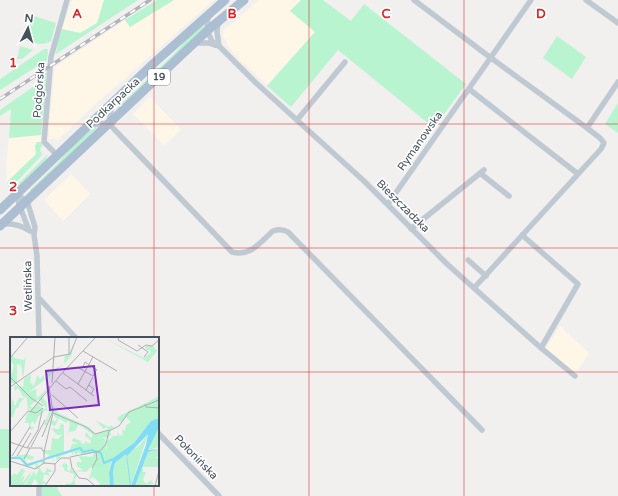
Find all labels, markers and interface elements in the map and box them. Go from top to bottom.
text: A [72,6,82,22]
text: B [227,6,237,22]
text: C [381,6,391,22]
text: D [536,6,546,22]
north arrow [8,8,48,48]
text: N [24,12,34,25]
text: 1 [9,55,17,71]
street label: Podgórska [31,62,47,118]
road number: 19 [148,69,170,85]
street label: Podkarpacka [84,75,142,131]
street label: Rymanowska [395,109,445,173]
street label: Bieszczadzka [374,177,432,235]
text: 2 [9,179,17,195]
street label: Wetlińska [21,261,35,311]
text: 3 [9,303,17,319]
inset map [10,337,159,486]
street label: Połonińska [172,432,220,482]

